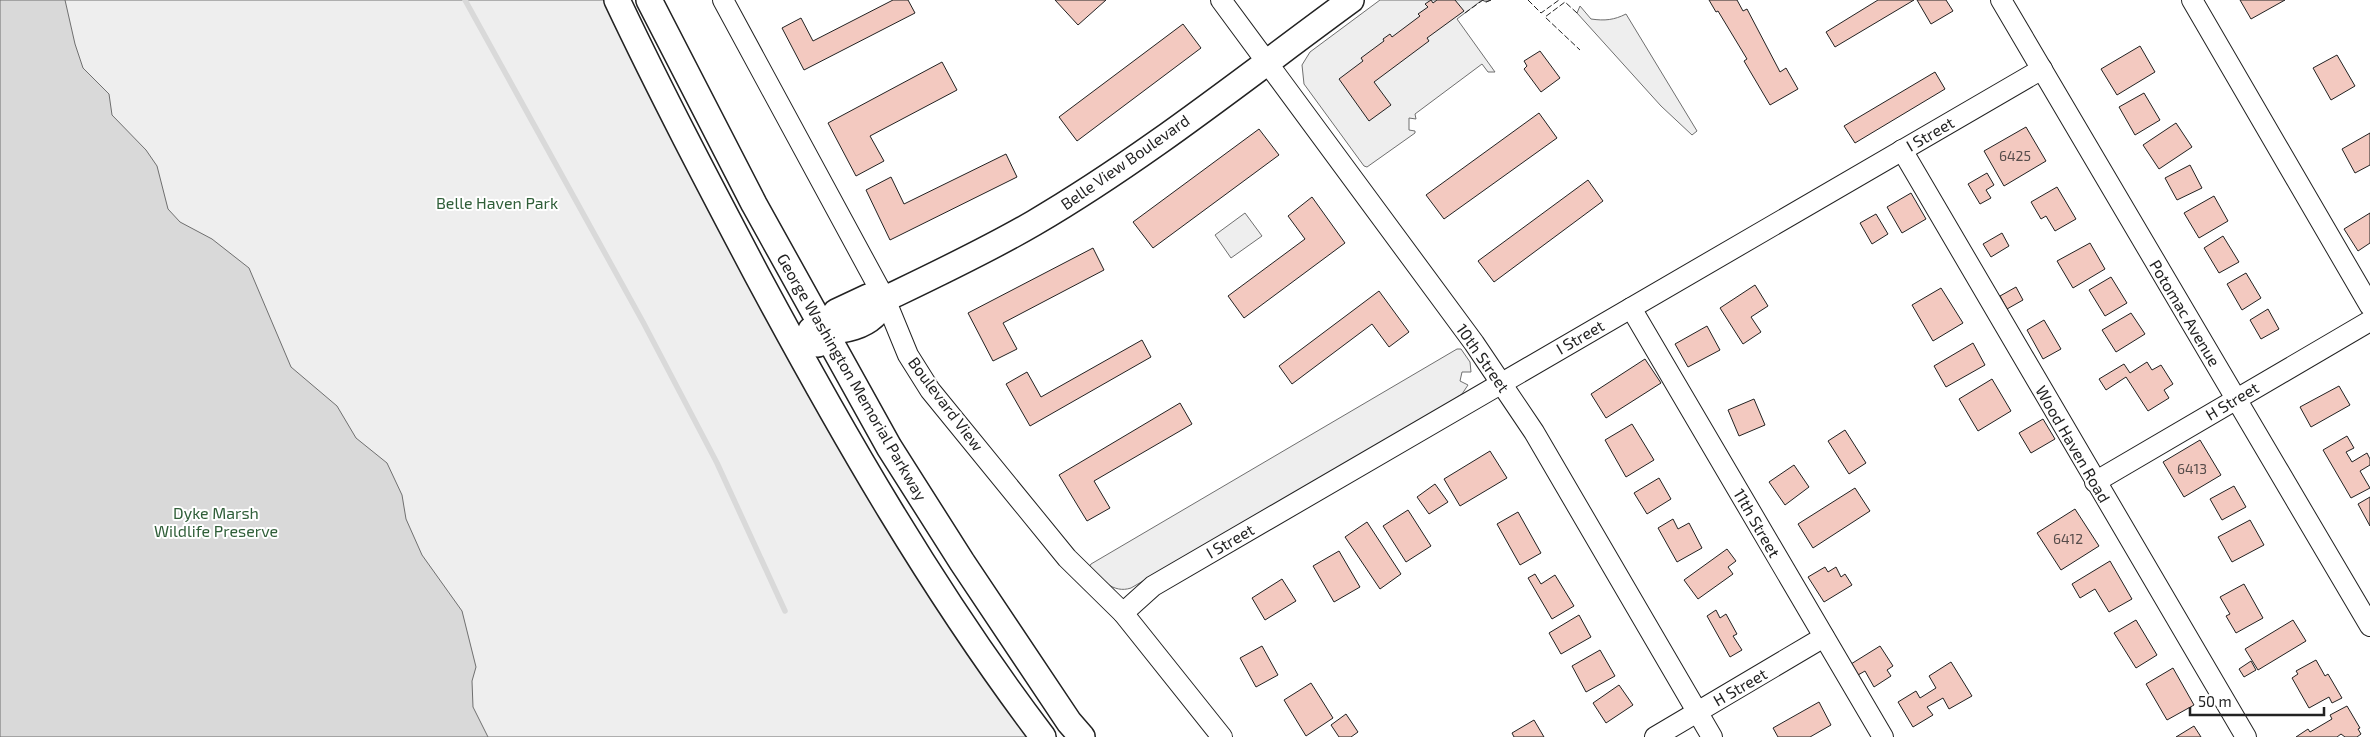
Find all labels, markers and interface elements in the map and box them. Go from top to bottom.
street label: Belle View Boulevard [1057,110,1193,213]
street label: I Street [1902,112,1957,155]
house number: 6425 [1999,147,2031,164]
park label: Belle Haven Park [436,193,558,212]
street label: George Washington Memorial Parkway [774,250,931,504]
street label: Potomac Avenue [2146,256,2225,370]
street label: I Street [1552,315,1607,358]
street label: 10th Street [1453,320,1514,396]
street label: Boulevard View [905,353,988,454]
street label: H Street [2202,377,2262,424]
street label: Wood Haven Road [2032,382,2115,506]
house number: 6413 [2177,460,2207,477]
street label: 11th Street [1730,485,1785,560]
park label: Dyke Marsh Wildlife Preserve [154,503,278,540]
street label: I Street [1202,519,1257,562]
house number: 6412 [2053,530,2083,547]
street label: H Street [1710,664,1770,709]
scale bar [2190,684,2324,716]
text: 50 m [2198,692,2232,710]

